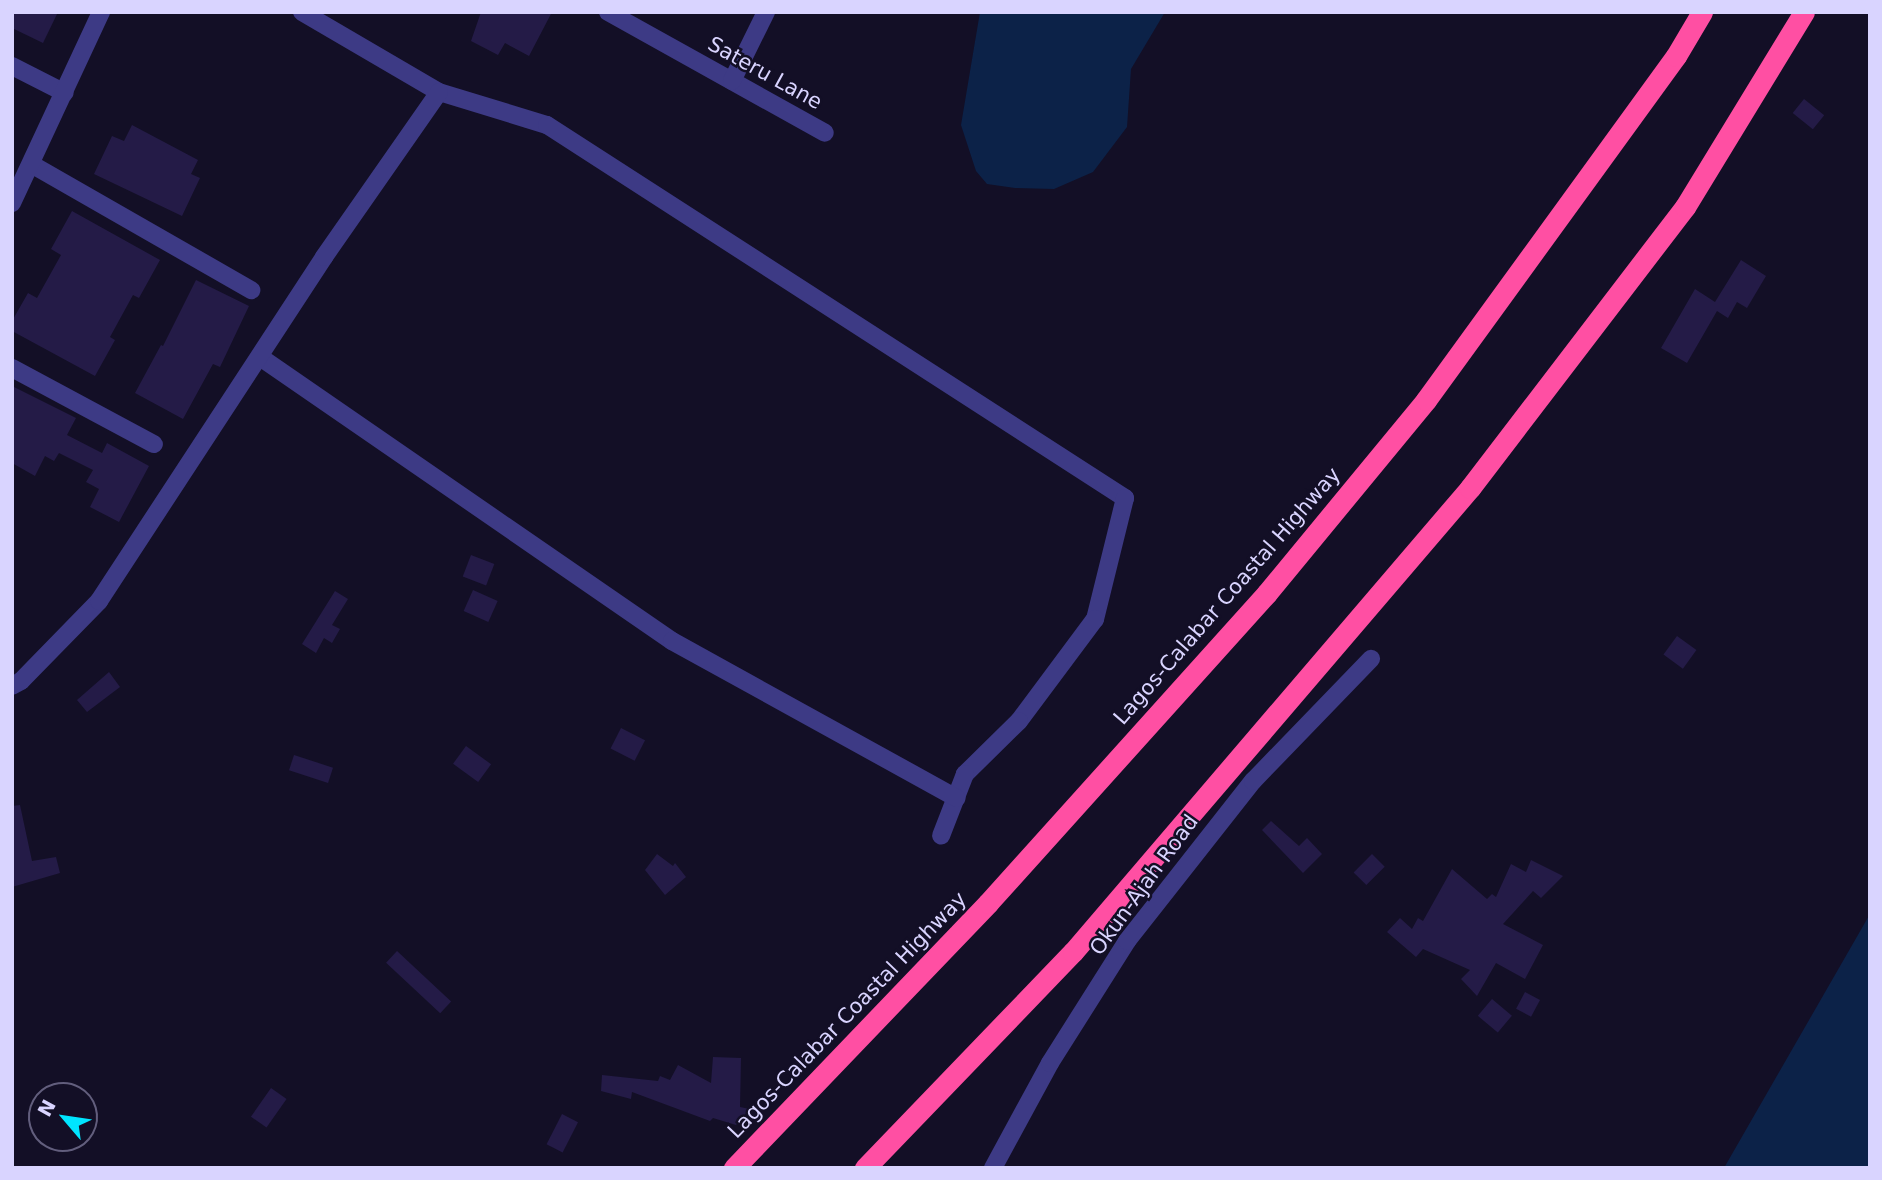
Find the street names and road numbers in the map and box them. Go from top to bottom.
street label: Sateru Lane [703,31,827,115]
street label: Lagos-Calabar Coastal Highway [1108,462,1346,730]
street label: Okun-Ajah Road [1085,810,1203,960]
street label: Lagos-Calabar Coastal Highway [722,887,972,1143]

